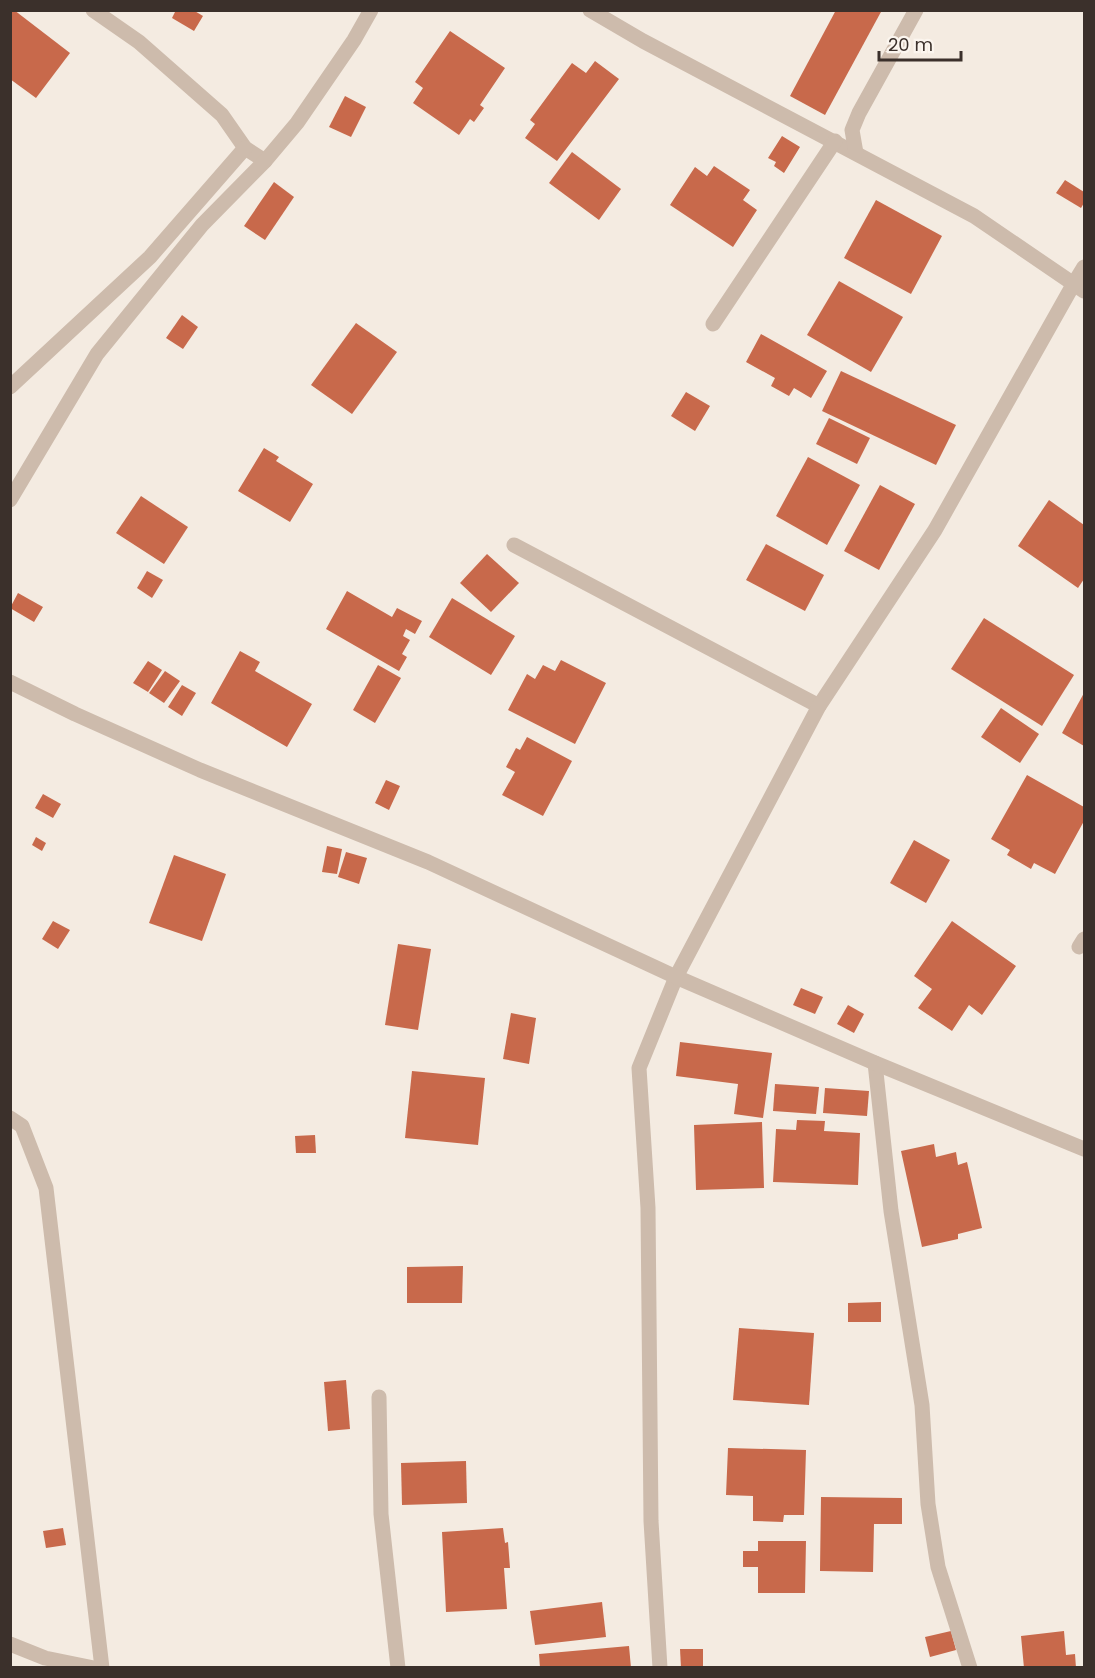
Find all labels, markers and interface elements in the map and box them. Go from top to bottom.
scale bar [879,24,962,62]
text: 20 m [888,32,933,57]

